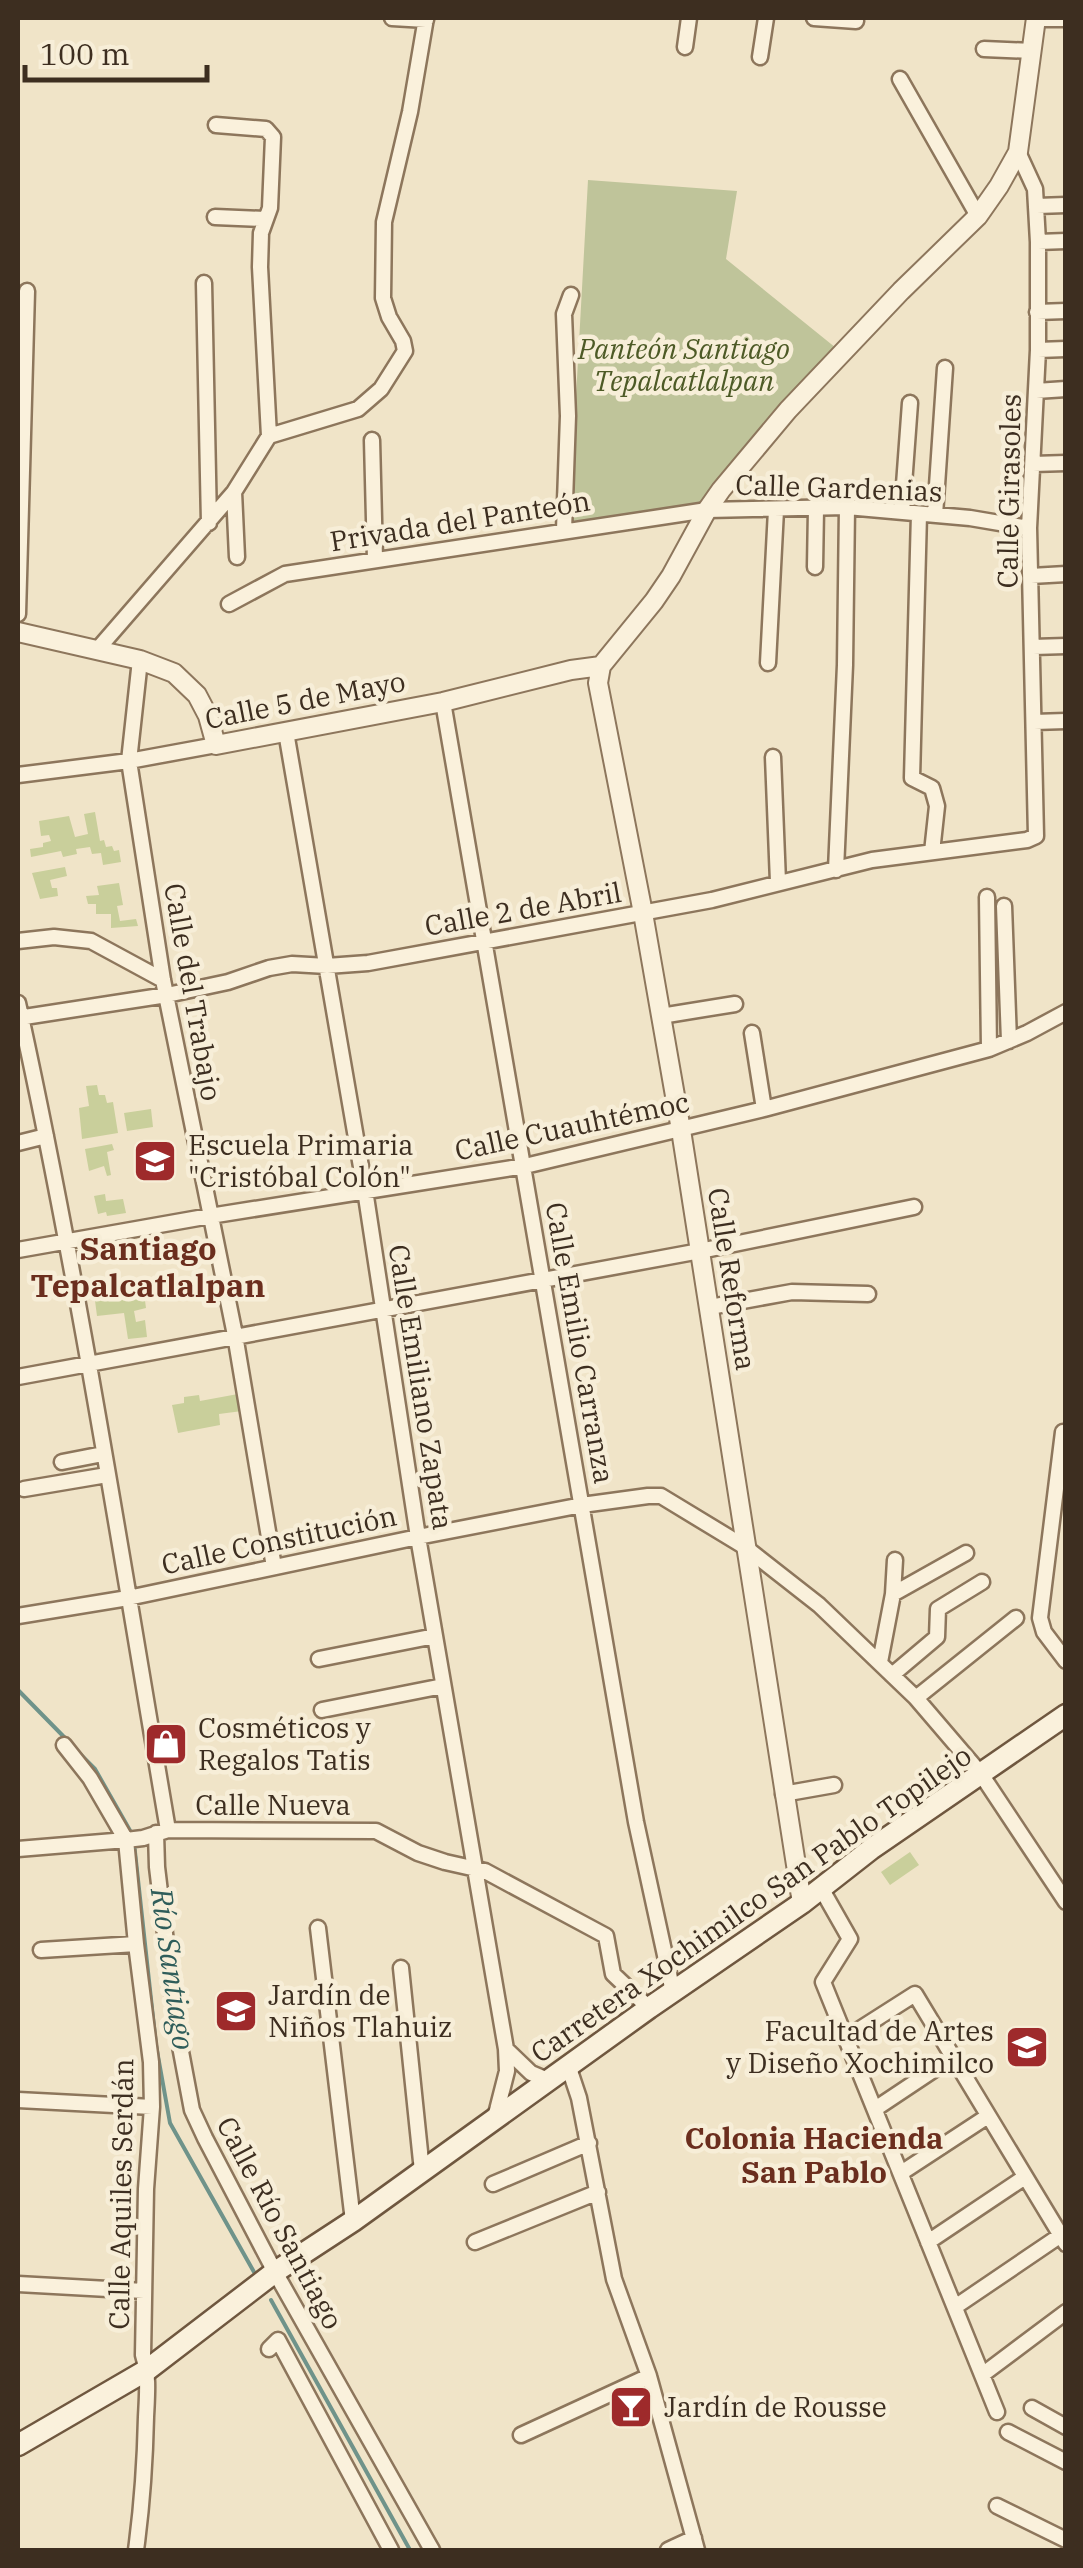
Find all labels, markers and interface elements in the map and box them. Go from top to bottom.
scale bar [25,20,208,82]
text: 100 m [40,34,130,73]
park label: Panteón Santiago Tepalcatlalpan [577,330,790,399]
street label: Calle Girasoles [988,393,1029,589]
street label: Calle Gardenias [735,465,943,510]
street label: Privada del Panteón [327,482,593,559]
street label: Calle 5 de Mayo [202,662,408,737]
street label: Calle 2 de Abril [422,873,624,944]
street label: Calle del Trabajo [156,880,231,1104]
street label: Calle Cuauhtémoc [451,1083,693,1168]
place label: Escuela Primaria "Cristóbal Colón" [188,1126,414,1195]
school or university icon: Escuela Primaria "Cristóbal Colón" [132,1138,178,1184]
street label: Calle Reforma [700,1185,765,1373]
street label: Calle Emilio Carranza [538,1199,623,1487]
district label: Santiago Tepalcatlalpan [30,1227,266,1306]
street label: Calle Emiliano Zapata [381,1242,462,1532]
street label: Calle Constitución [158,1497,400,1582]
place label: Cosméticos y Regalos Tatis [198,1709,371,1778]
shop icon: Cosméticos y Regalos Tatis [143,1721,189,1767]
street label: Carretera Xochimilco San Pablo Topilejo [523,1737,978,2071]
street label: Calle Nueva [195,1786,351,1823]
water label: Río Santiago [143,1884,204,2052]
place label: Jardín de Niños Tlahuiz [268,1976,452,2045]
school or university icon: Jardín de Niños Tlahuiz [213,1988,259,2034]
place label: Facultad de Artes y Diseño Xochimilco [726,2012,994,2081]
school or university icon: Facultad de Artes y Diseño Xochimilco [1004,2024,1050,2070]
street label: Calle Aquiles Serdán [100,2058,141,2330]
street label: Calle Río Santiago [209,2110,352,2336]
district label: Colonia Hacienda San Pablo [685,2118,943,2191]
bar icon: Jardín de Rousse [608,2384,654,2430]
place label: Jardín de Rousse [664,2388,887,2425]

